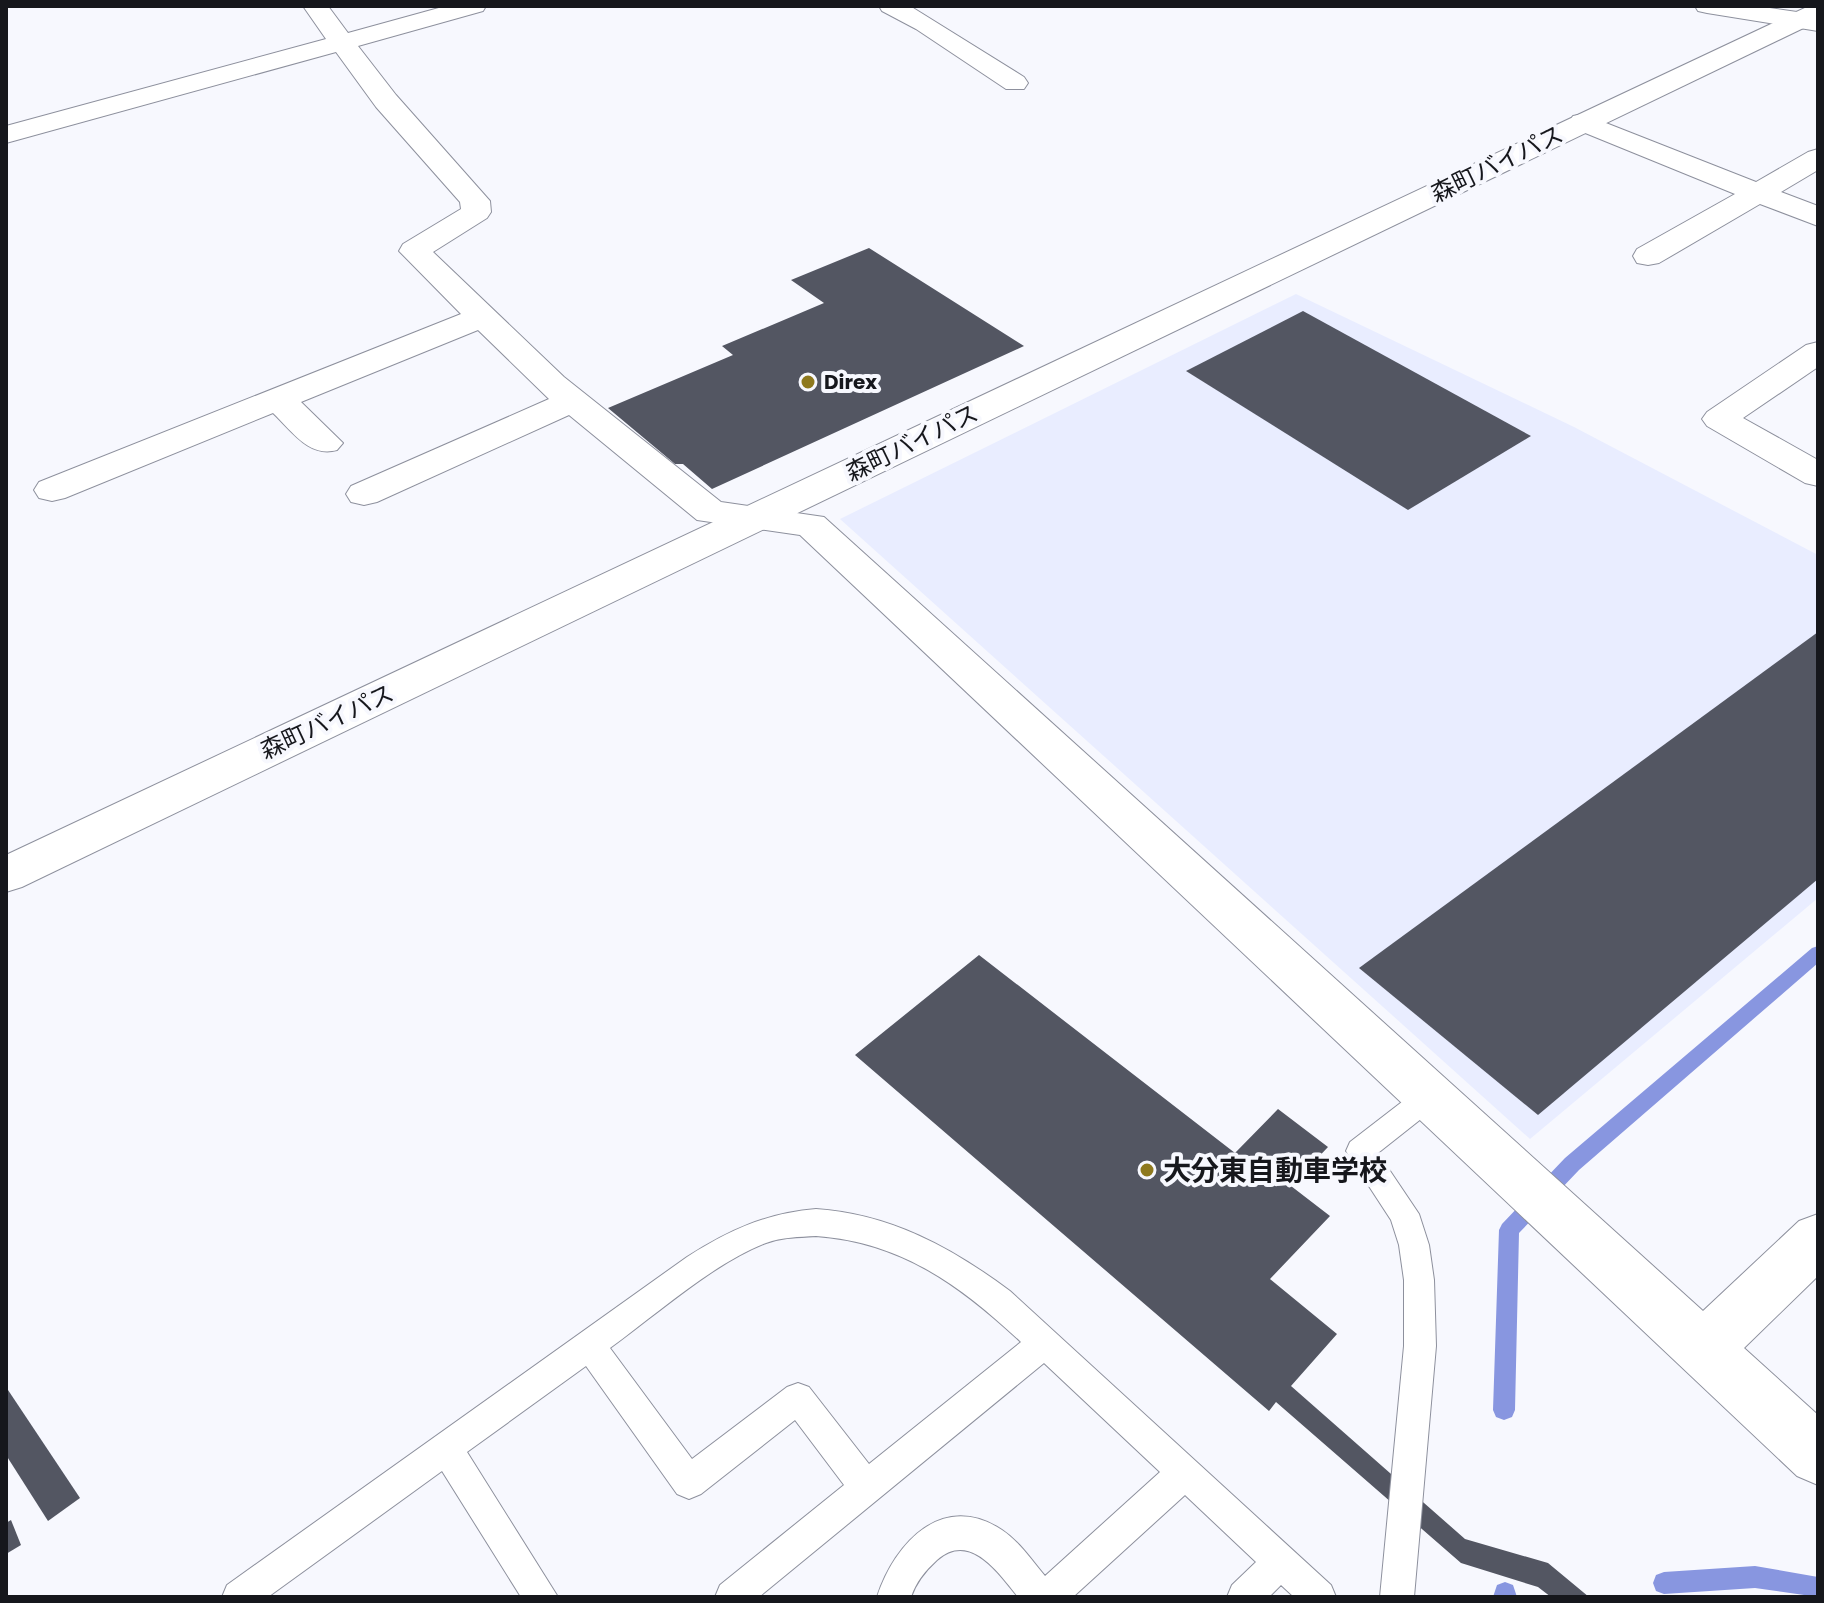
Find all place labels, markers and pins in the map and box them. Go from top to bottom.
place label: Direx [824,368,877,396]
marker: Direx [799,373,817,391]
place label: 大分東自動車学校 [1163,1151,1387,1190]
marker: 大分東自動車学校 [1138,1161,1156,1179]

